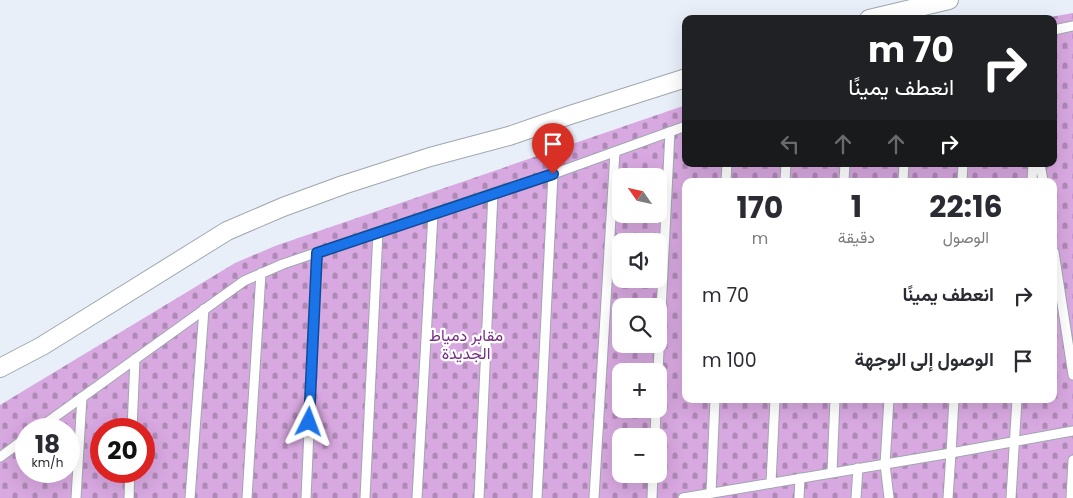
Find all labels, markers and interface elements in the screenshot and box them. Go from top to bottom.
text: 70 m [868,25,954,74]
icon: right [972,35,1037,100]
text: انعطف يمينًا [848,72,954,103]
pin [532,123,574,174]
icon: arrive [539,130,567,158]
icon: left [776,130,804,158]
icon: ahead [829,130,857,158]
icon: ahead [882,130,910,158]
icon: right [935,130,963,158]
north arrow [612,168,668,222]
map controls [612,168,667,483]
text: 1 [851,185,862,228]
text: 22:16 [929,185,1003,228]
text: 170 [737,186,783,229]
text: دقيقة [838,226,875,249]
text: الوصول [943,226,989,249]
text: m [752,227,768,250]
button: sound [612,233,667,288]
text: انعطف يمينًا [902,281,994,308]
text: 70 m [702,282,749,309]
icon: right [1009,282,1037,310]
button: search [612,298,667,353]
park label: مقابر دمياط الجديدة [429,324,503,365]
text: الوصول إلى الوجهة [855,346,994,373]
text: 100 m [702,347,757,374]
icon: arrive [1009,347,1037,375]
button: + [612,363,667,418]
position arrow [282,395,334,447]
speed limit sign: 20 [90,418,155,483]
text: 18 [35,427,60,462]
button: − [612,428,667,483]
text: km/h [32,454,63,471]

